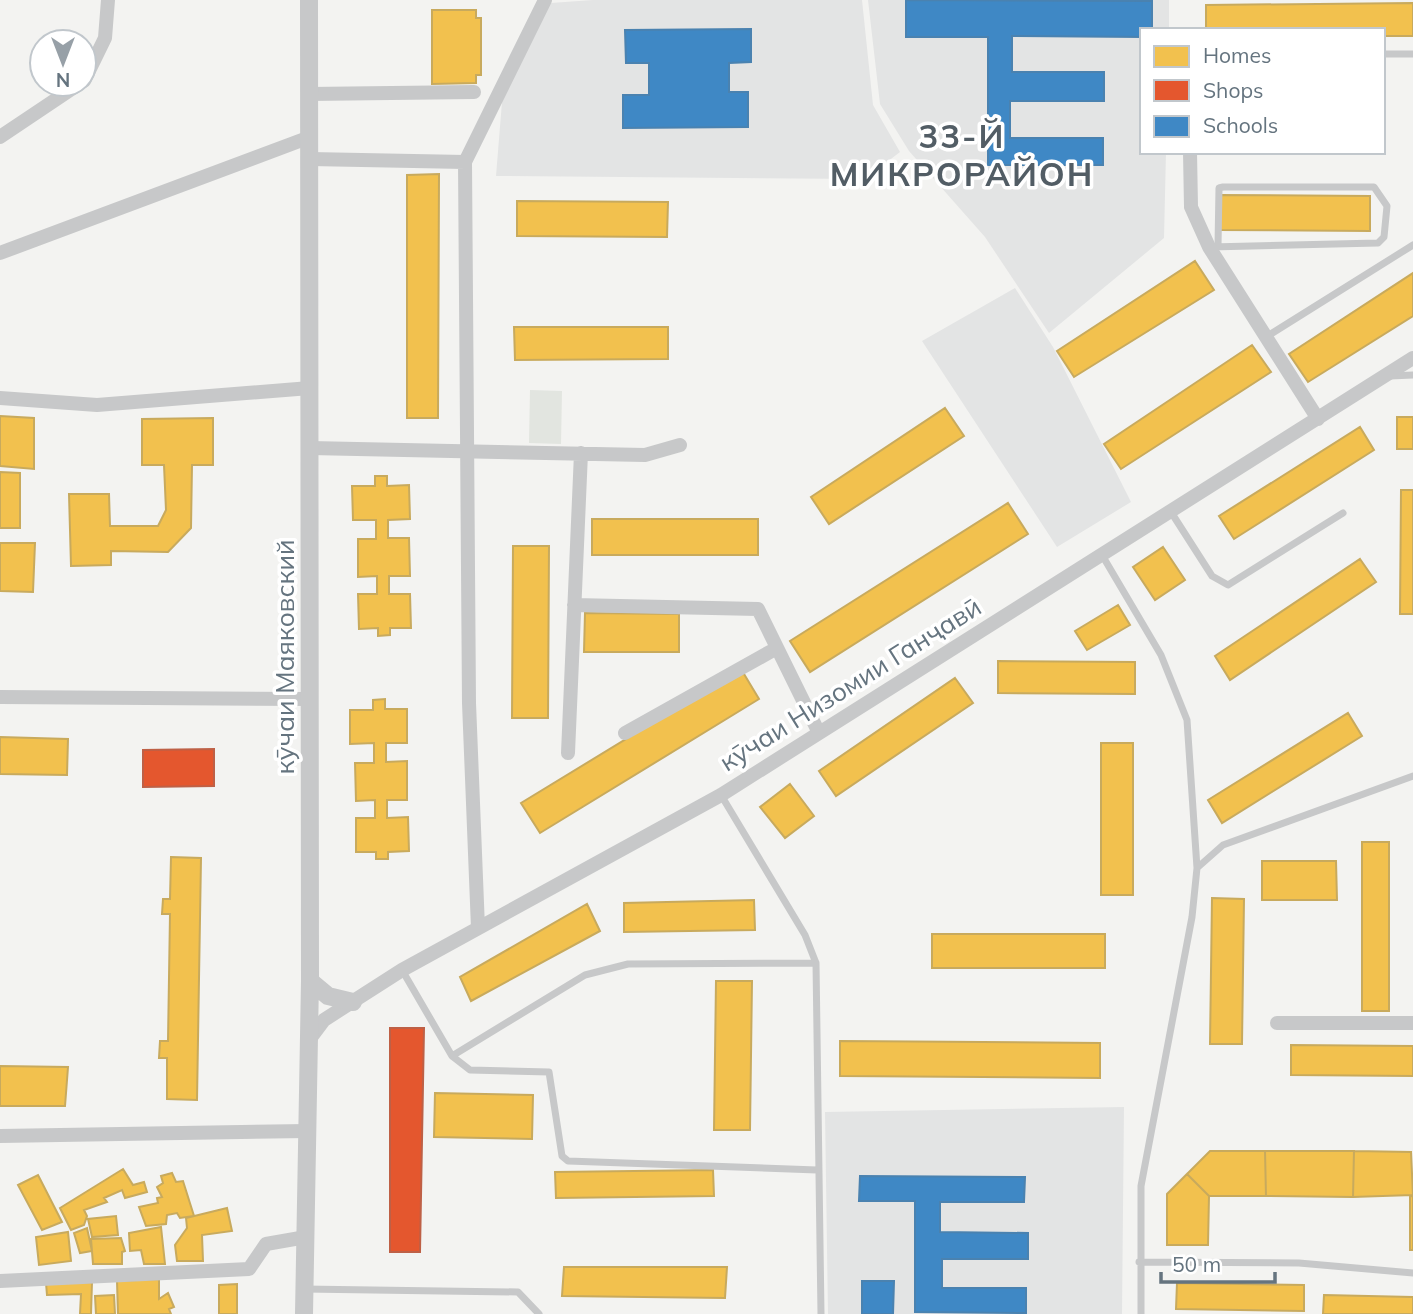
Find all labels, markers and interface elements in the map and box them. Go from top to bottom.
north arrow [28,28,98,98]
legend [1140,28,1385,154]
text: Homes [1203,42,1271,68]
text: N [56,68,70,92]
text: Shops [1203,77,1263,103]
text: Schools [1203,112,1278,138]
district label: 33-Й МИКРОРАЙОН [830,115,1094,194]
street label: кӯчаи Маяковский [268,540,301,774]
street label: кӯчаи Низомии Ганҷавӣ [713,590,987,778]
scale bar [1161,1240,1275,1284]
text: 50 m [1172,1251,1221,1277]

